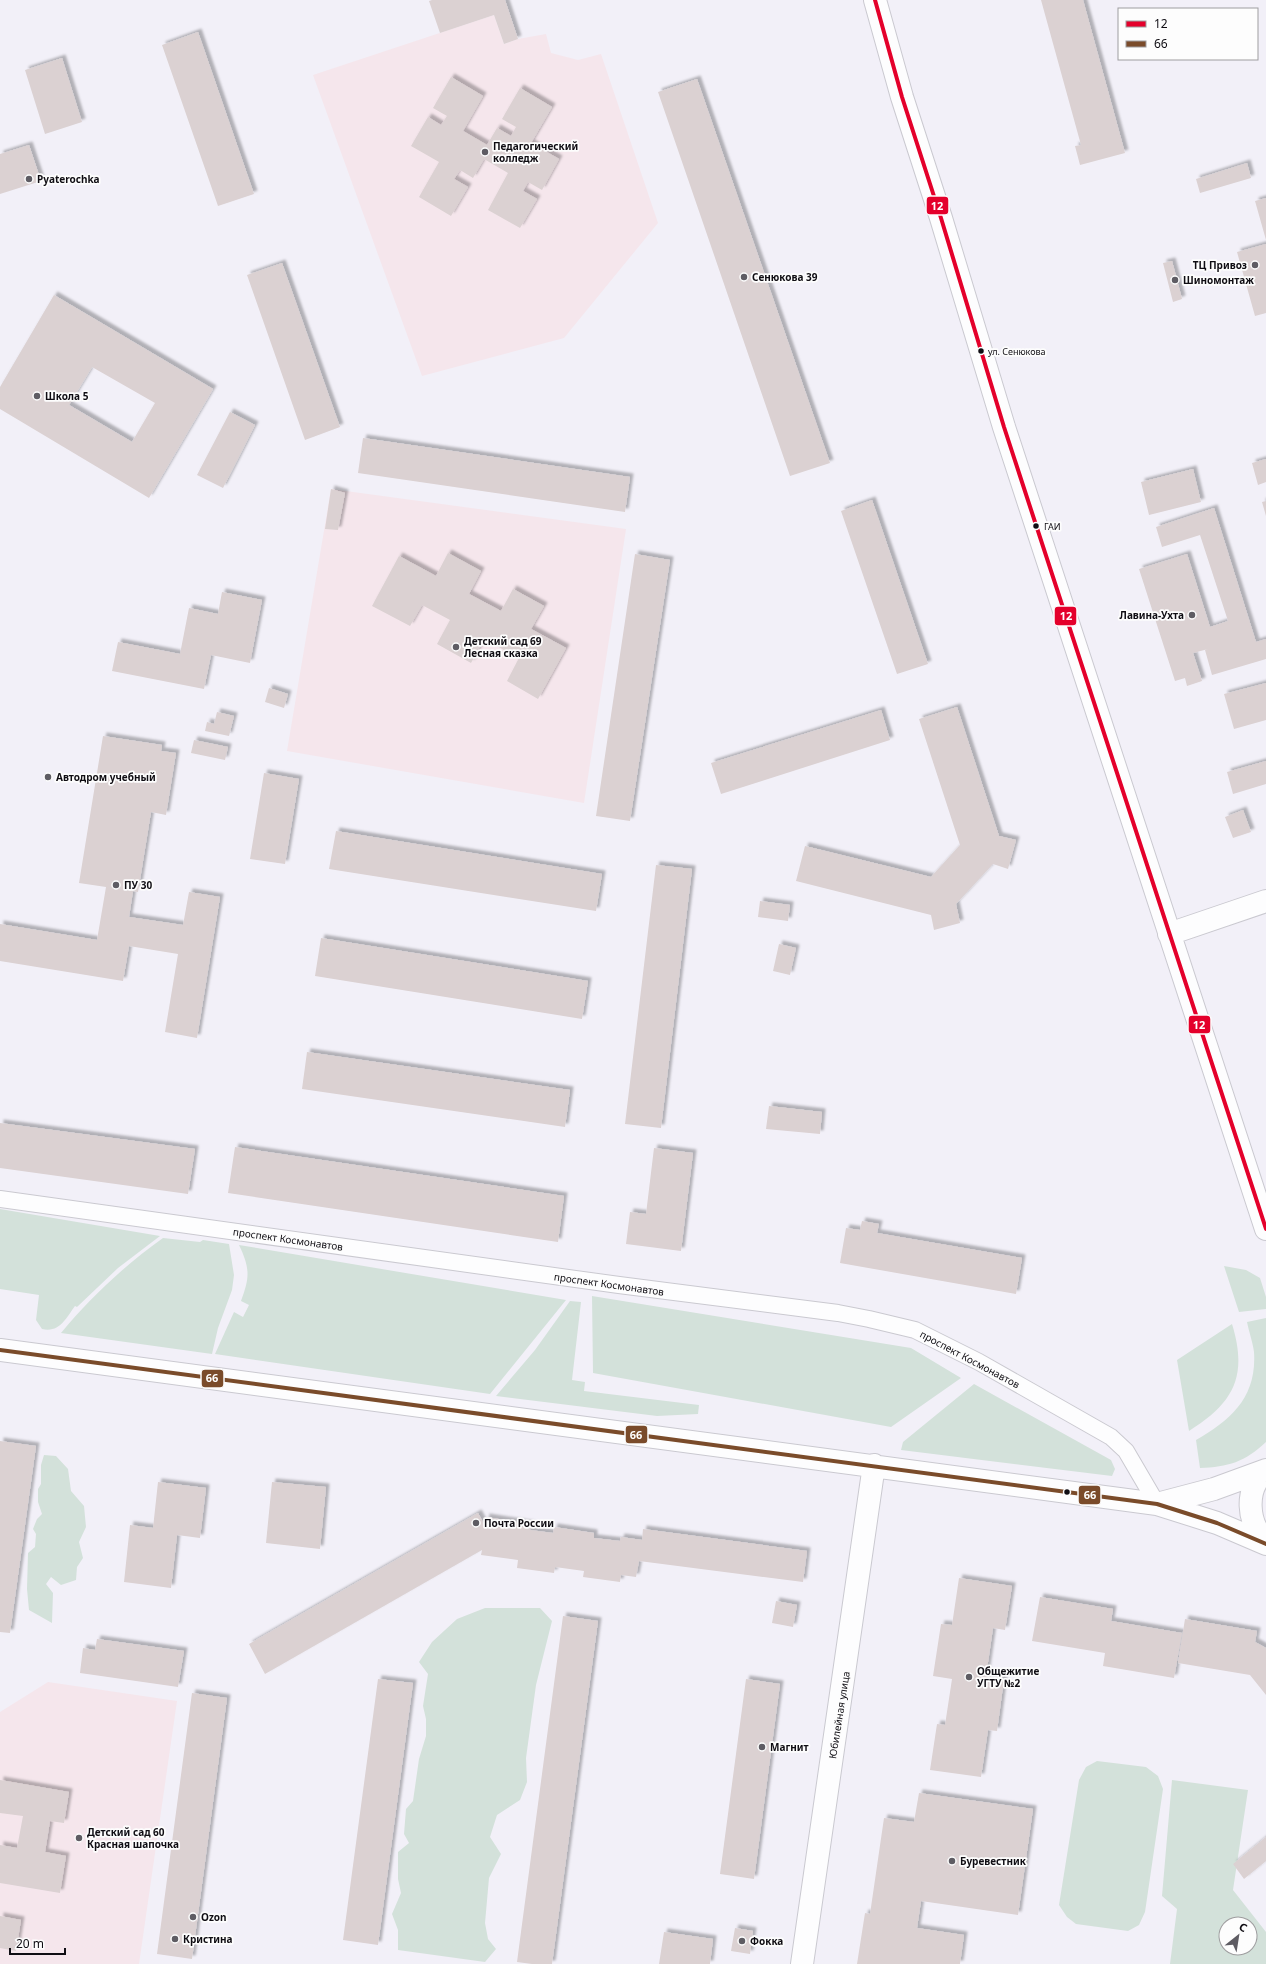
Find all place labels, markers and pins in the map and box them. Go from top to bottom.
place label: Педагогический колледж [493,139,578,165]
marker: Педагогический колледж [480,147,490,157]
place label: Pyaterochka [37,172,100,186]
marker: Pyaterochka [24,174,34,184]
place label: ТЦ Привоз [1193,258,1247,272]
marker: ТЦ Привоз [1250,260,1260,270]
place label: Сенюкова 39 [752,270,818,284]
marker: Сенюкова 39 [739,272,749,282]
place label: Шиномонтаж [1183,273,1254,287]
marker: Шиномонтаж [1170,275,1180,285]
place label: ул. Сенюкова [988,345,1046,358]
marker: ул. Сенюкова [976,346,986,356]
place label: Школа 5 [45,389,89,403]
marker: Школа 5 [32,391,42,401]
place label: ГАИ [1044,520,1061,533]
marker: ГАИ [1031,521,1041,531]
place label: Лавина-Ухта [1120,608,1184,622]
marker: Лавина-Ухта [1187,610,1197,620]
place label: Детский сад 69 Лесная сказка [464,634,542,660]
marker: Детский сад 69 Лесная сказка [451,642,461,652]
place label: Автодром учебный [56,770,156,784]
marker: Автодром учебный [43,772,53,782]
place label: ПУ 30 [124,878,152,892]
marker: ПУ 30 [111,880,121,890]
unlabelled marker [1062,1487,1072,1497]
place label: Почта России [484,1516,554,1530]
marker: Почта России [471,1518,481,1528]
place label: Общежитие УГТУ №2 [977,1664,1039,1690]
marker: Общежитие УГТУ №2 [964,1672,974,1682]
place label: Магнит [770,1740,809,1754]
marker: Магнит [757,1742,767,1752]
place label: Детский сад 60 Красная шапочка [87,1825,179,1851]
marker: Детский сад 60 Красная шапочка [74,1833,84,1843]
place label: Буревестник [960,1854,1027,1868]
marker: Буревестник [947,1856,957,1866]
place label: Ozon [201,1910,227,1924]
marker: Ozon [188,1912,198,1922]
place label: Кристина [183,1932,233,1946]
marker: Кристина [170,1934,180,1944]
place label: Фокка [750,1934,783,1948]
marker: Фокка [737,1936,747,1946]

